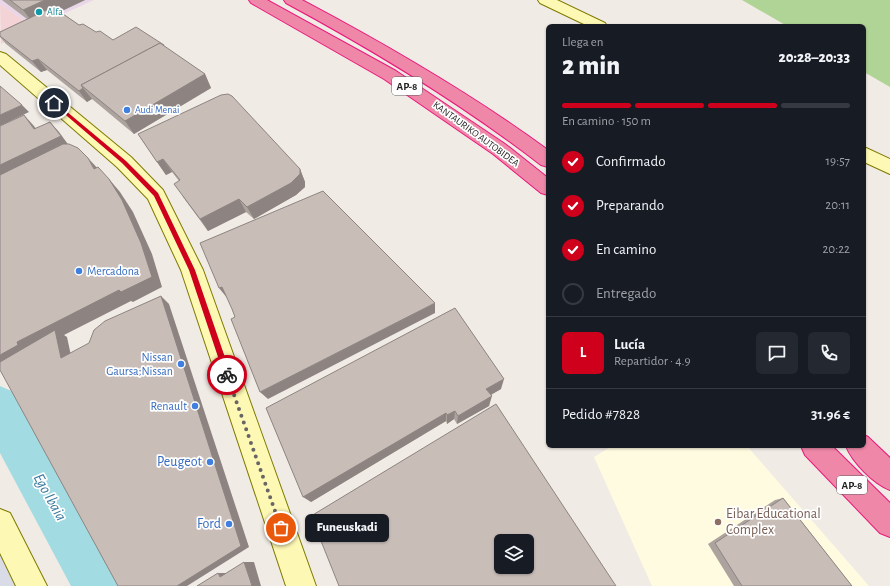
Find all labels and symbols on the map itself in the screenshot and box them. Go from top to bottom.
marker: Alfa [34,7,44,17]
place label: Alfa [47,7,63,17]
road number: AP-8 [392,77,422,95]
pin [37,86,71,120]
street label: KANTAURIKO AUTOBIDEA [431,100,521,169]
marker: Audi Menai [122,105,132,115]
place label: Audi Menai [135,105,179,115]
place label: Mercadona [87,265,140,277]
marker: Mercadona [74,266,84,276]
place label: Nissan Gaursa;Nissan [106,351,173,377]
courier [207,355,247,395]
marker: Nissan Gaursa;Nissan [176,359,186,369]
place label: Renault [151,400,187,412]
marker: Renault [190,401,200,411]
place label: Peugeot [157,455,203,469]
marker: Peugeot [205,457,215,467]
water label: Ego Ibaia [31,471,69,523]
road number: AP-8 [837,476,867,494]
place label: Eibar Educational Complex [726,507,821,537]
pin [264,511,298,545]
callout: Funeuskadi [305,514,389,542]
place label: Ford [197,517,221,531]
marker: Eibar Educational Complex [713,517,723,527]
marker: Ford [224,519,234,529]

